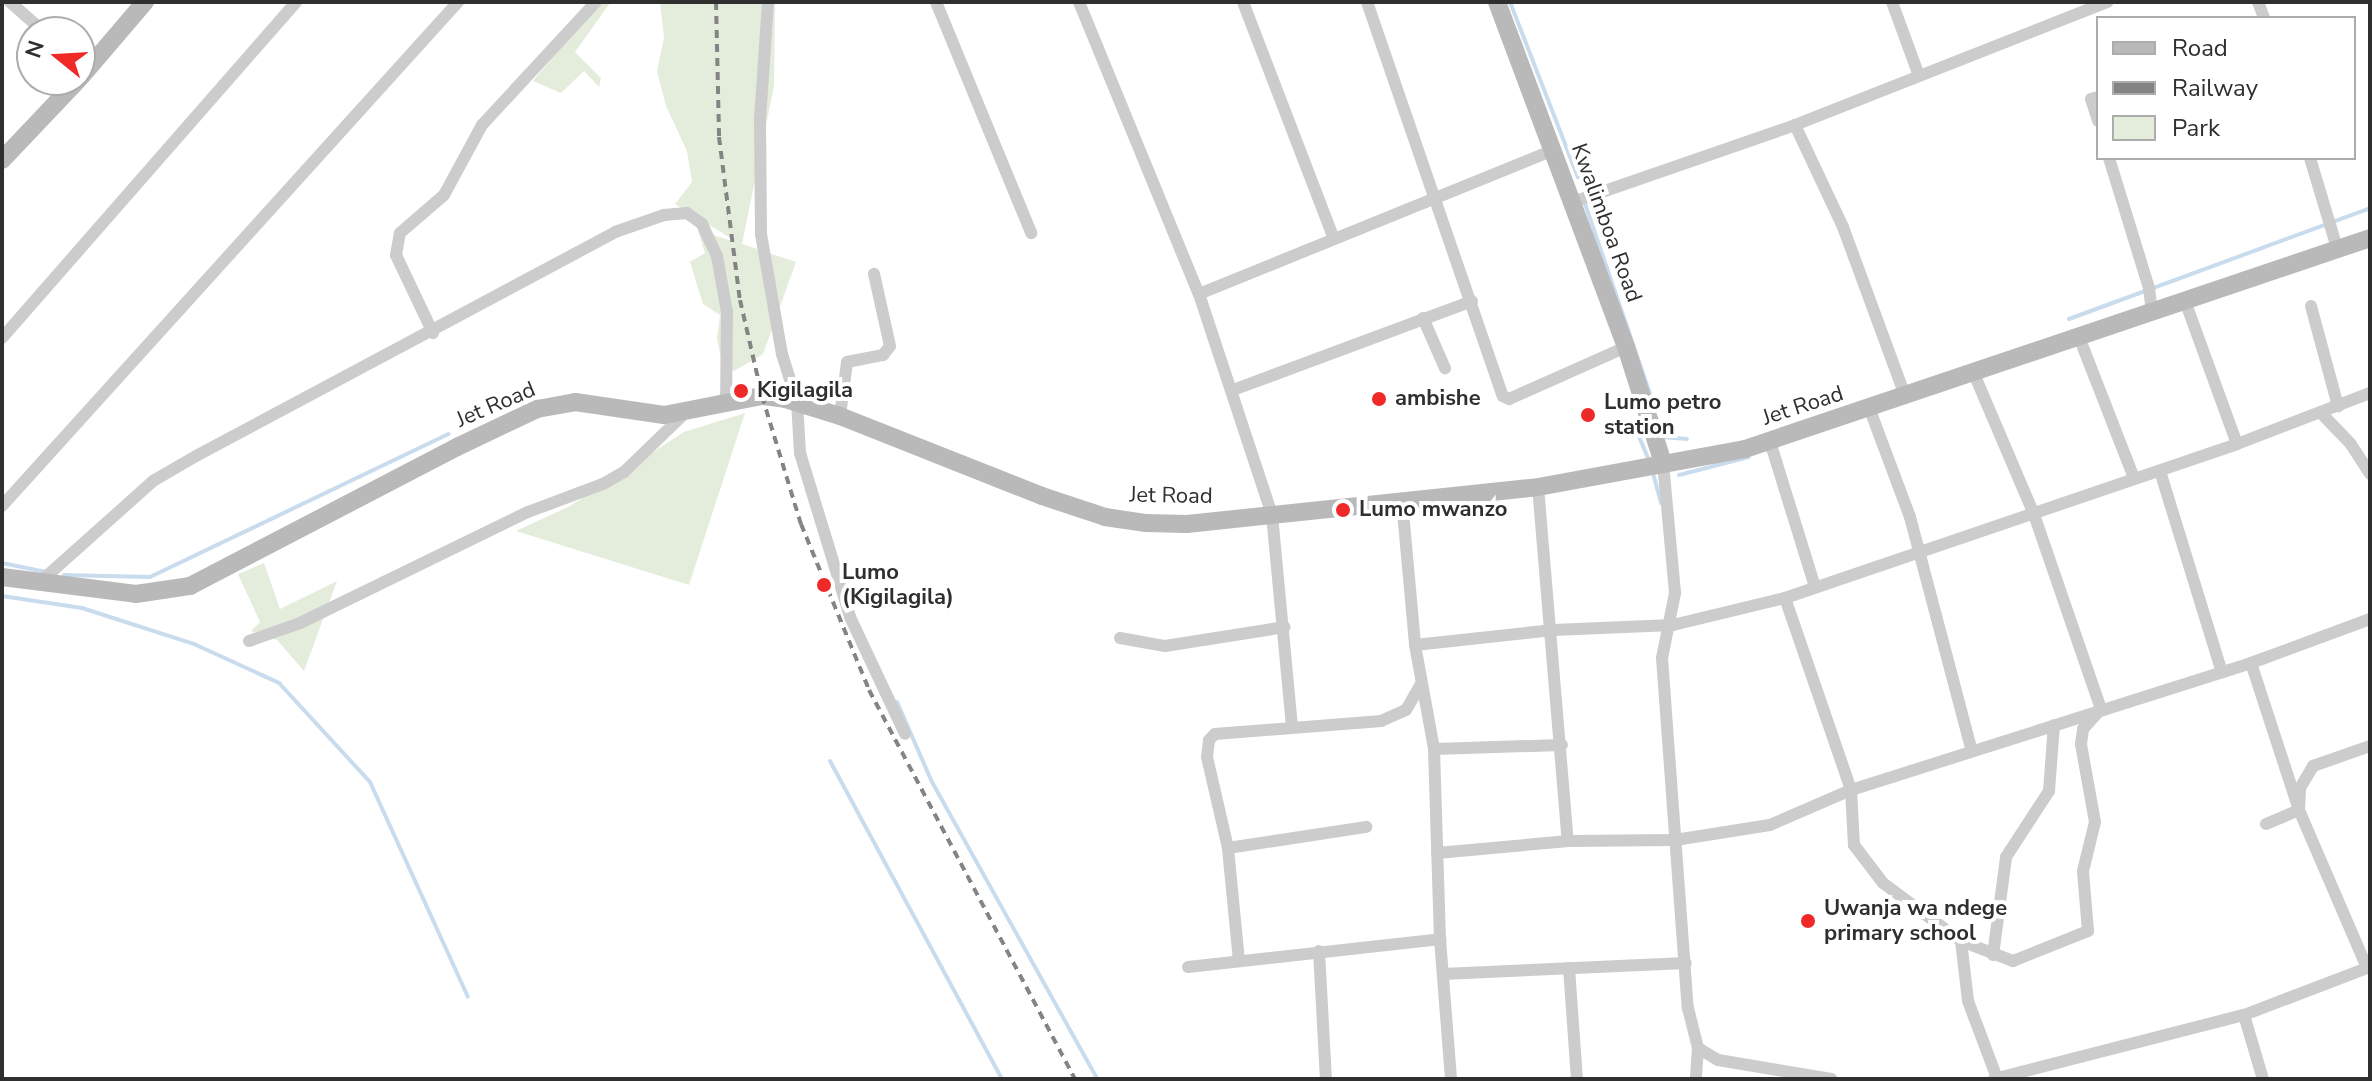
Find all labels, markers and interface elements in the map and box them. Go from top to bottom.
north arrow [16,16,96,96]
legend [2096,16,2356,160]
text: Road [2172,32,2228,64]
text: N [18,37,52,62]
text: Railway [2172,72,2258,104]
text: Park [2172,112,2220,144]
street label: Kwalimboa Road [1565,140,1647,306]
street label: Jet Road [452,377,540,433]
place label: Kigilagila [757,378,853,404]
street label: Jet Road [1759,381,1847,431]
marker: Kigilagila [732,382,750,400]
place label: ambishe [1395,386,1481,412]
place label: Lumo petro station [1604,389,1721,440]
marker: ambishe [1370,390,1388,408]
marker: Lumo petro station [1579,406,1597,424]
street label: Jet Road [1129,482,1213,510]
place label: Lumo mwanzo [1359,497,1507,523]
marker: Lumo mwanzo [1334,501,1352,519]
place label: Lumo (Kigilagila) [842,559,954,610]
marker: Lumo (Kigilagila) [813,574,835,596]
place label: Uwanja wa ndege primary school [1824,895,2007,946]
marker: Uwanja wa ndege primary school [1799,912,1817,930]

